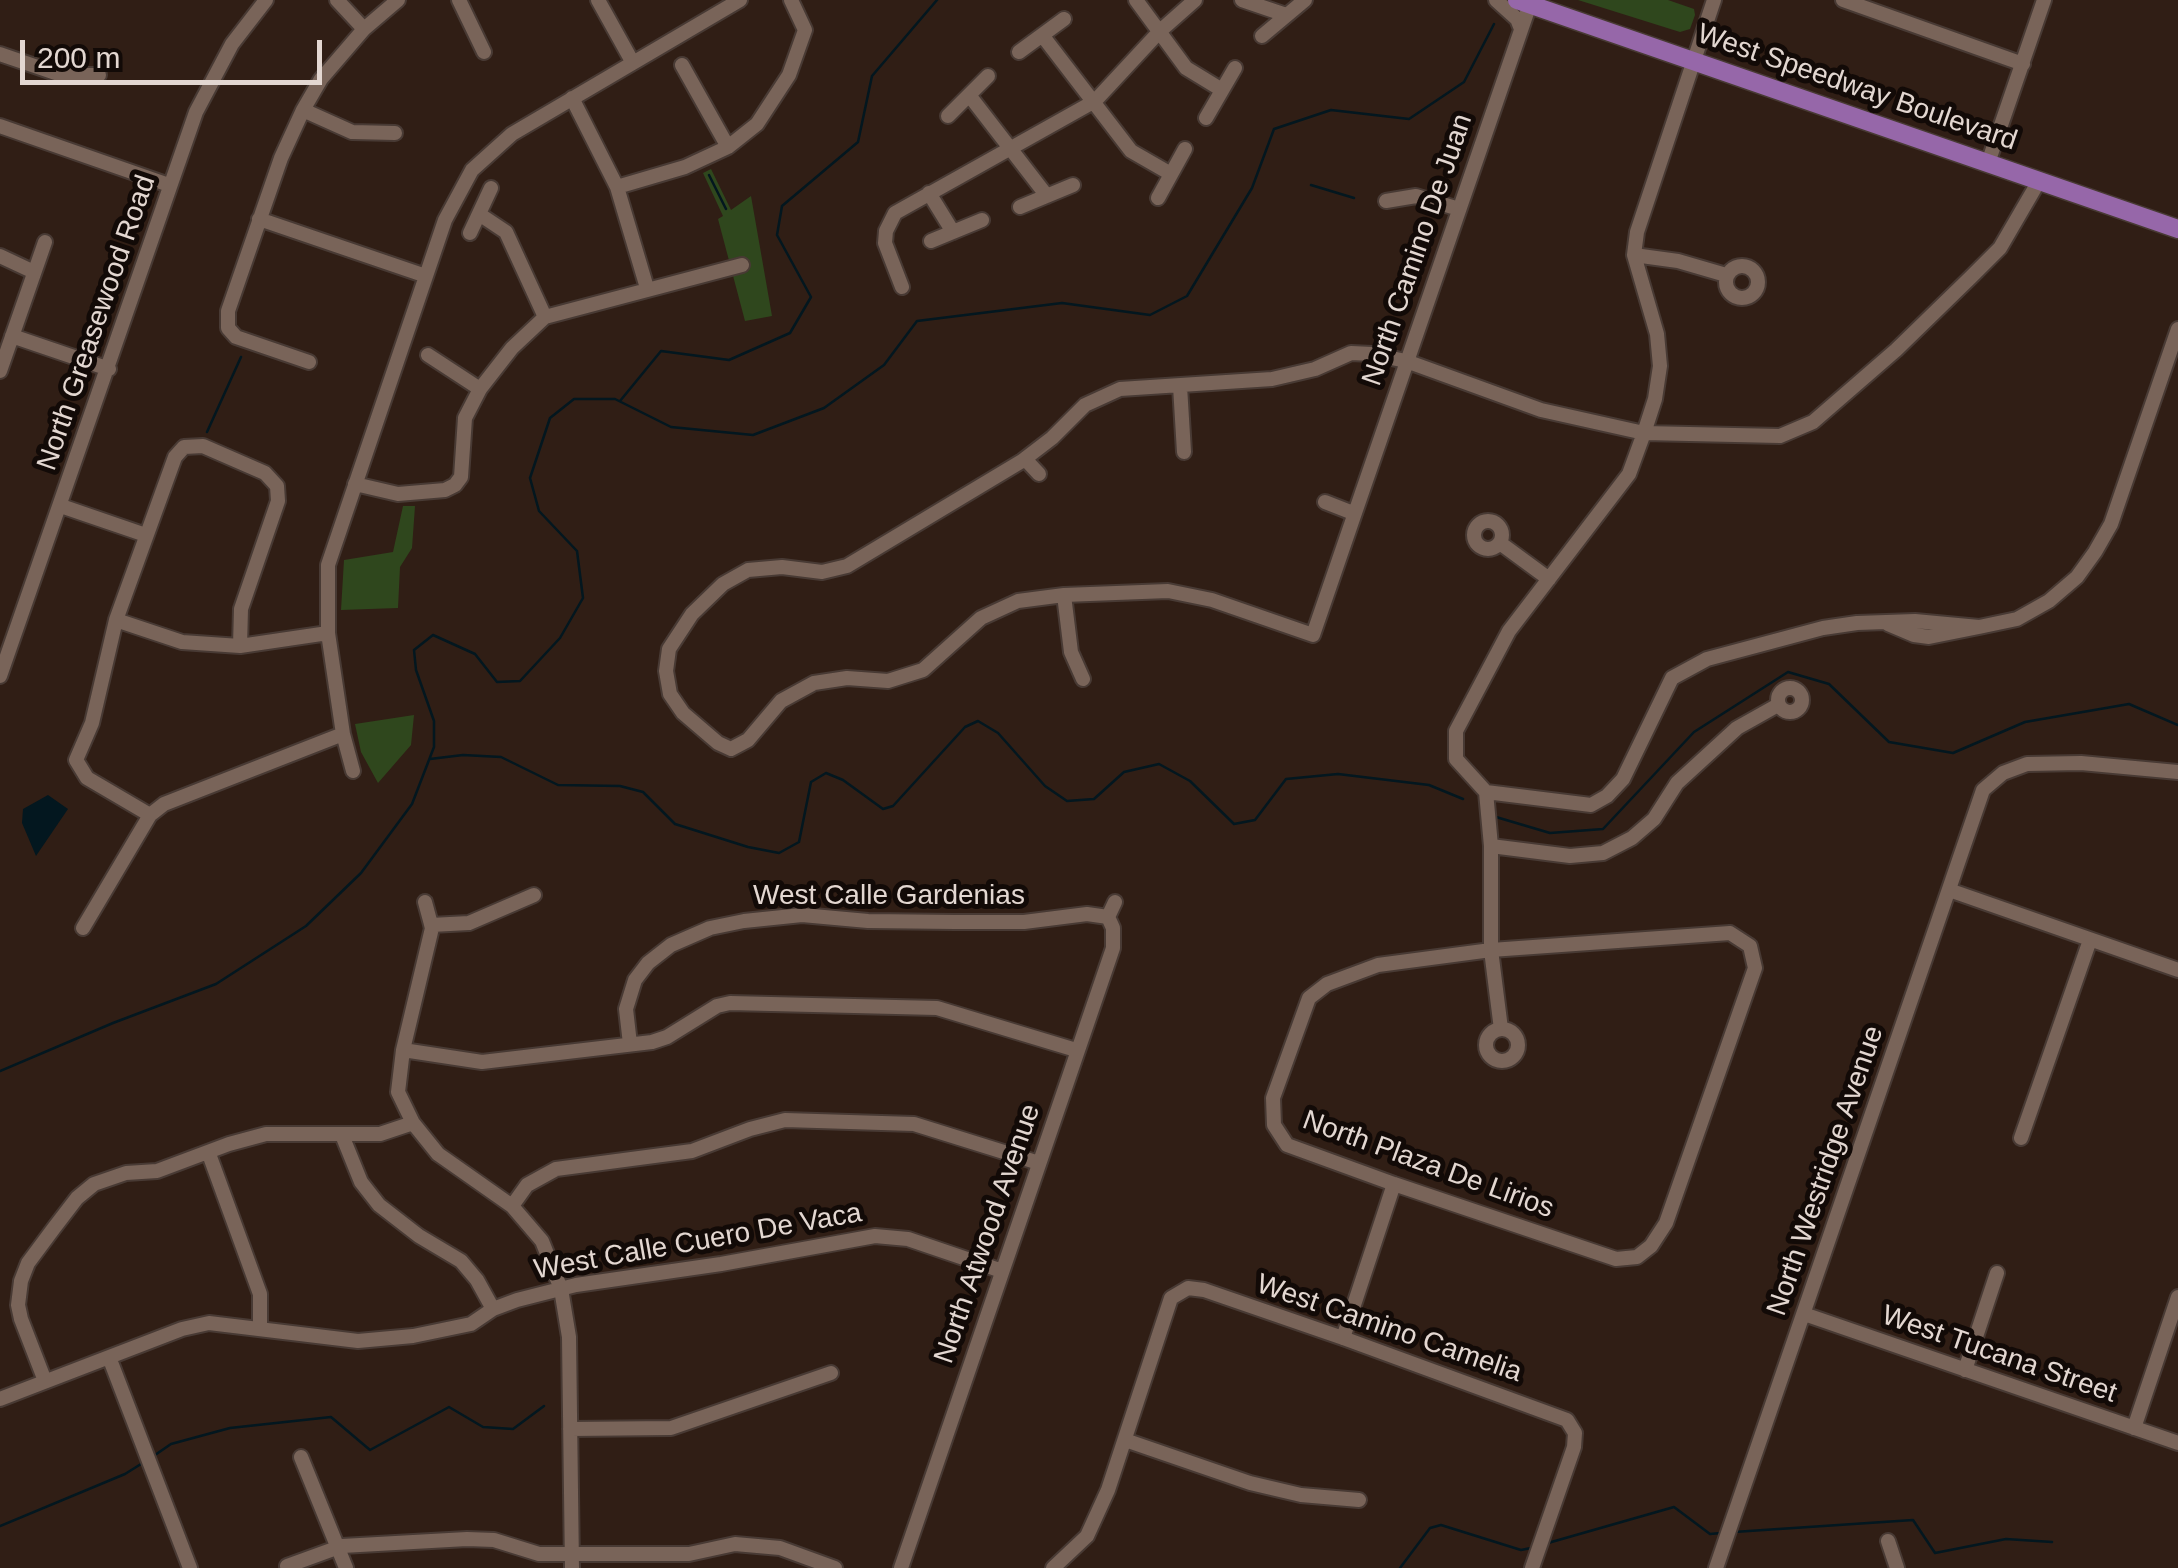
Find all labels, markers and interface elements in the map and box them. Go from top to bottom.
street label: West Speedway Boulevard [1693,17,2021,159]
scale bar [25,20,328,82]
text: 200 m [37,41,120,74]
street label: North Camino De Juan [1356,110,1480,390]
street label: North Greasewood Road [31,171,163,475]
street label: West Calle Gardenias [753,879,1025,913]
street label: North Westridge Avenue [1761,1022,1891,1320]
street label: North Atwood Avenue [928,1100,1048,1368]
street label: North Plaza De Lirios [1298,1104,1558,1226]
street label: West Calle Cuero De Vaca [532,1197,864,1287]
street label: West Camino Camelia [1252,1268,1526,1390]
street label: West Tucana Street [1877,1299,2121,1411]

